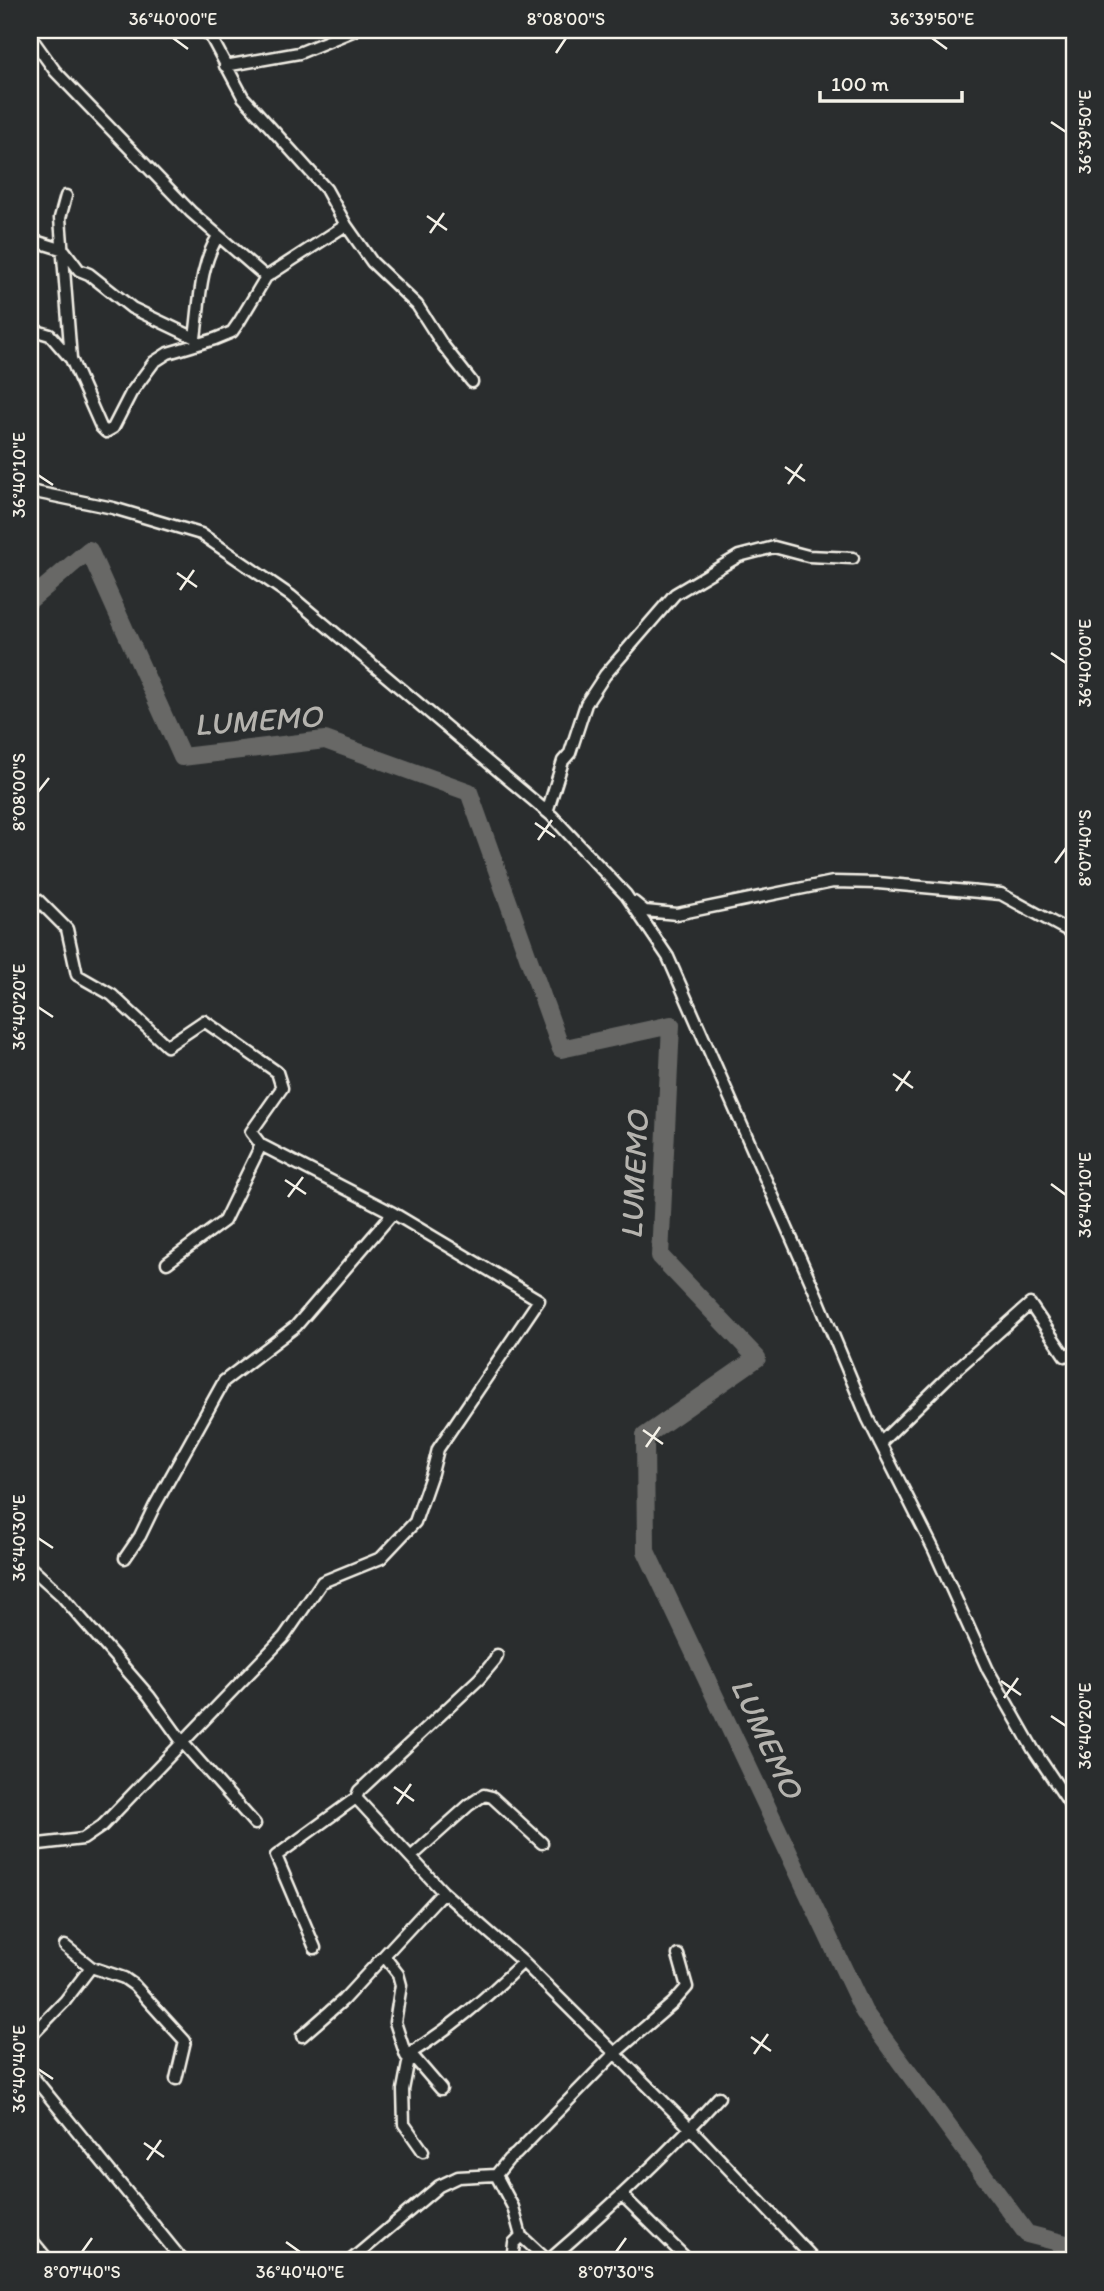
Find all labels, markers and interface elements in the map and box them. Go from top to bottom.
text: 36°40'00"E [129,8,217,30]
text: 8°08'00"S [527,8,605,30]
text: 36°39'50"E [890,8,974,30]
scale bar [820,60,962,104]
text: 100 m [831,71,889,96]
text: 36°39'50"E [1074,90,1096,174]
text: 36°40'10"E [8,432,30,518]
text: 36°40'00"E [1074,619,1096,707]
water label: LUMEMO [193,696,325,743]
text: 8°08'00"S [8,753,30,831]
text: 8°07'40"S [1074,809,1096,887]
text: 36°40'20"E [8,963,30,1050]
water label: LUMEMO [612,1108,656,1240]
text: 36°40'10"E [1074,1152,1096,1238]
text: 36°40'30"E [8,1494,30,1582]
water label: LUMEMO [723,1672,812,1806]
text: 36°40'20"E [1074,1682,1096,1769]
text: 36°40'40"E [8,2025,30,2113]
text: 8°07'40"S [43,2261,121,2283]
text: 36°40'40"E [256,2261,344,2283]
text: 8°07'30"S [578,2261,654,2283]

